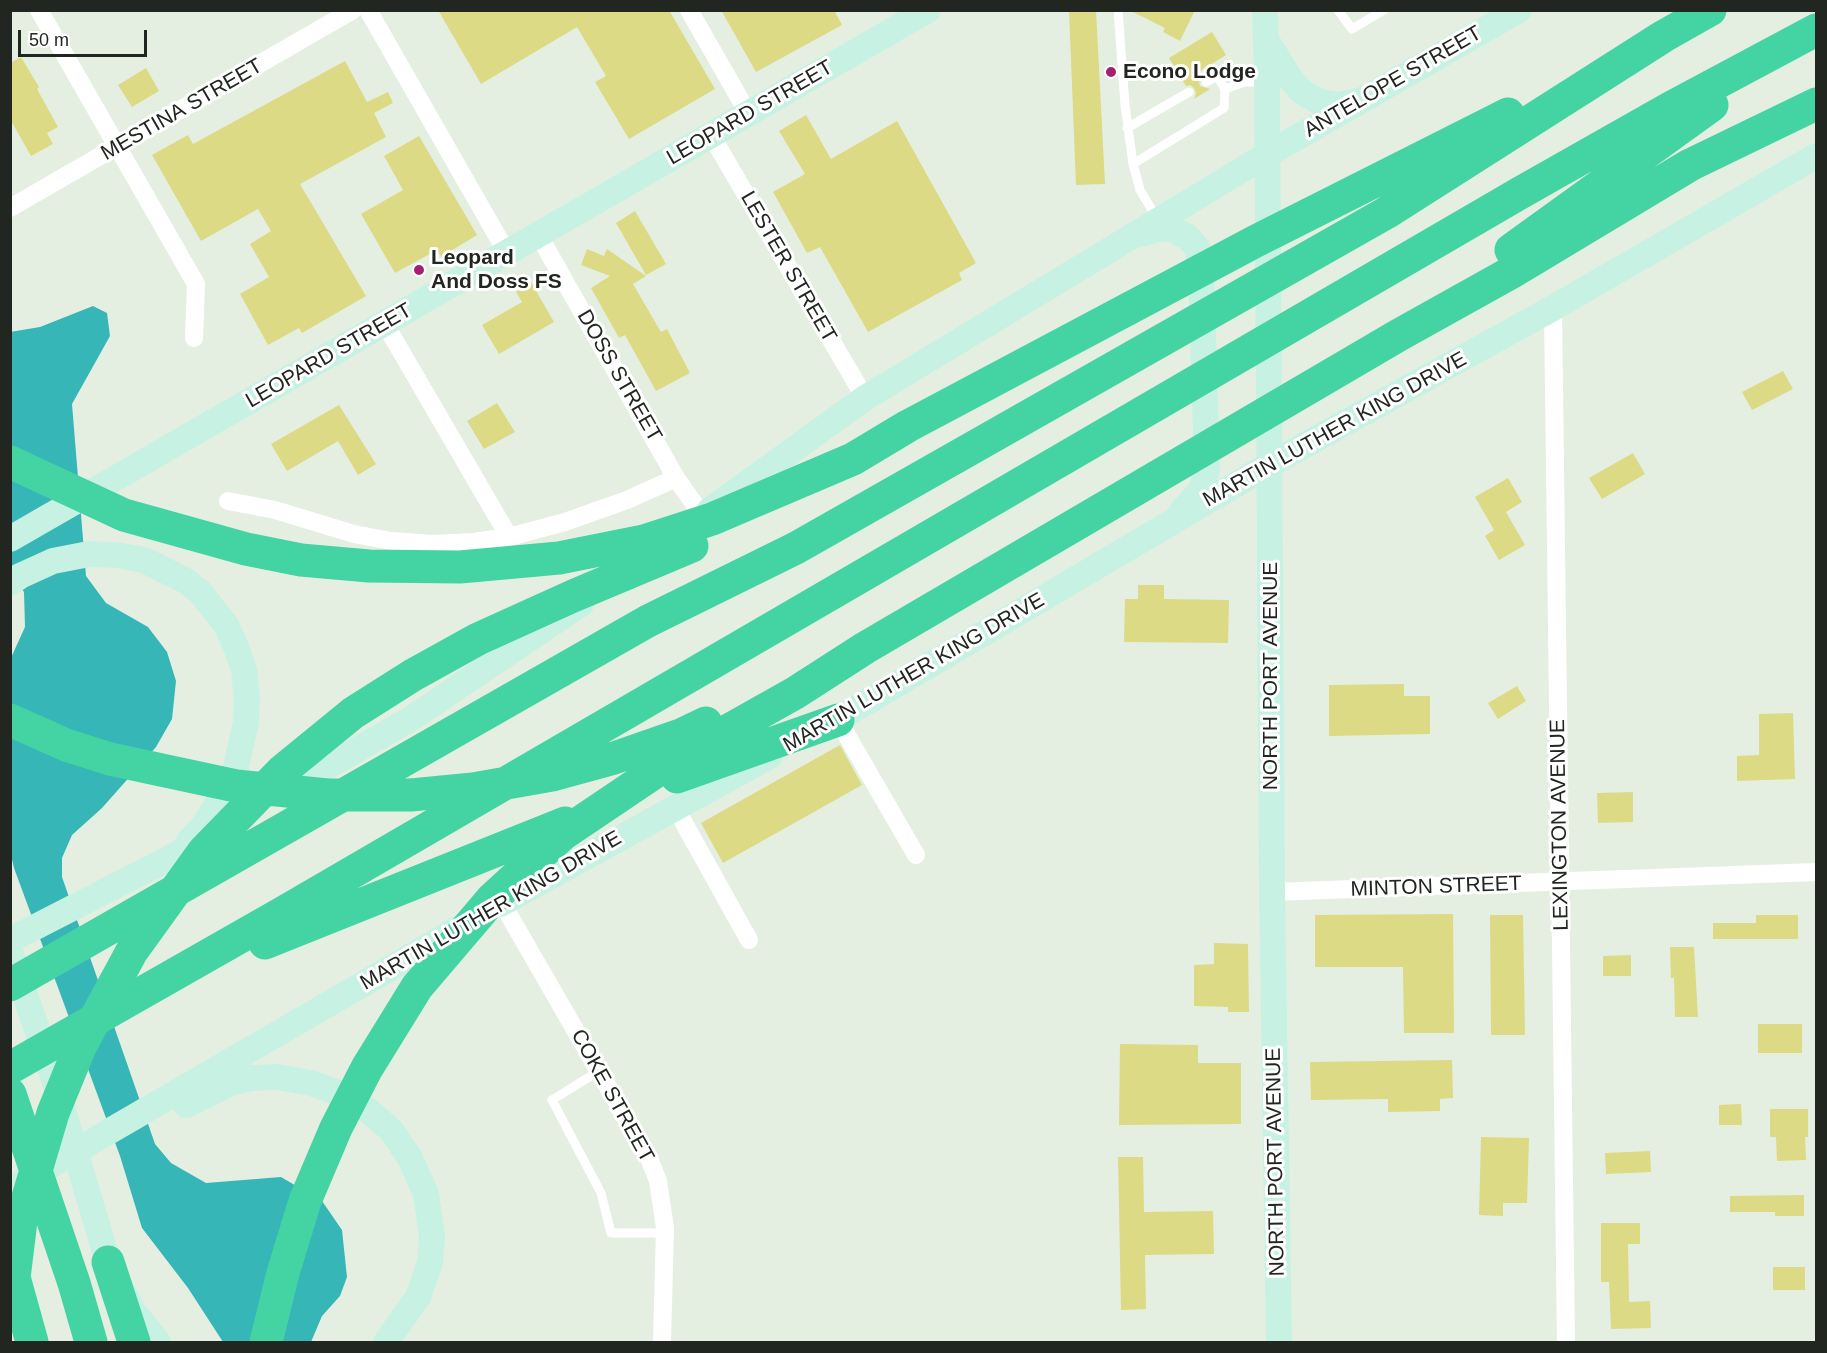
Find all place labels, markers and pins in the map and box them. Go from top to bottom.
place label: Econo Lodge [1123,59,1256,85]
marker: Econo Lodge [1104,65,1118,79]
place label: Leopard And Doss FS [431,245,562,295]
marker: Leopard And Doss FS [412,263,426,277]

